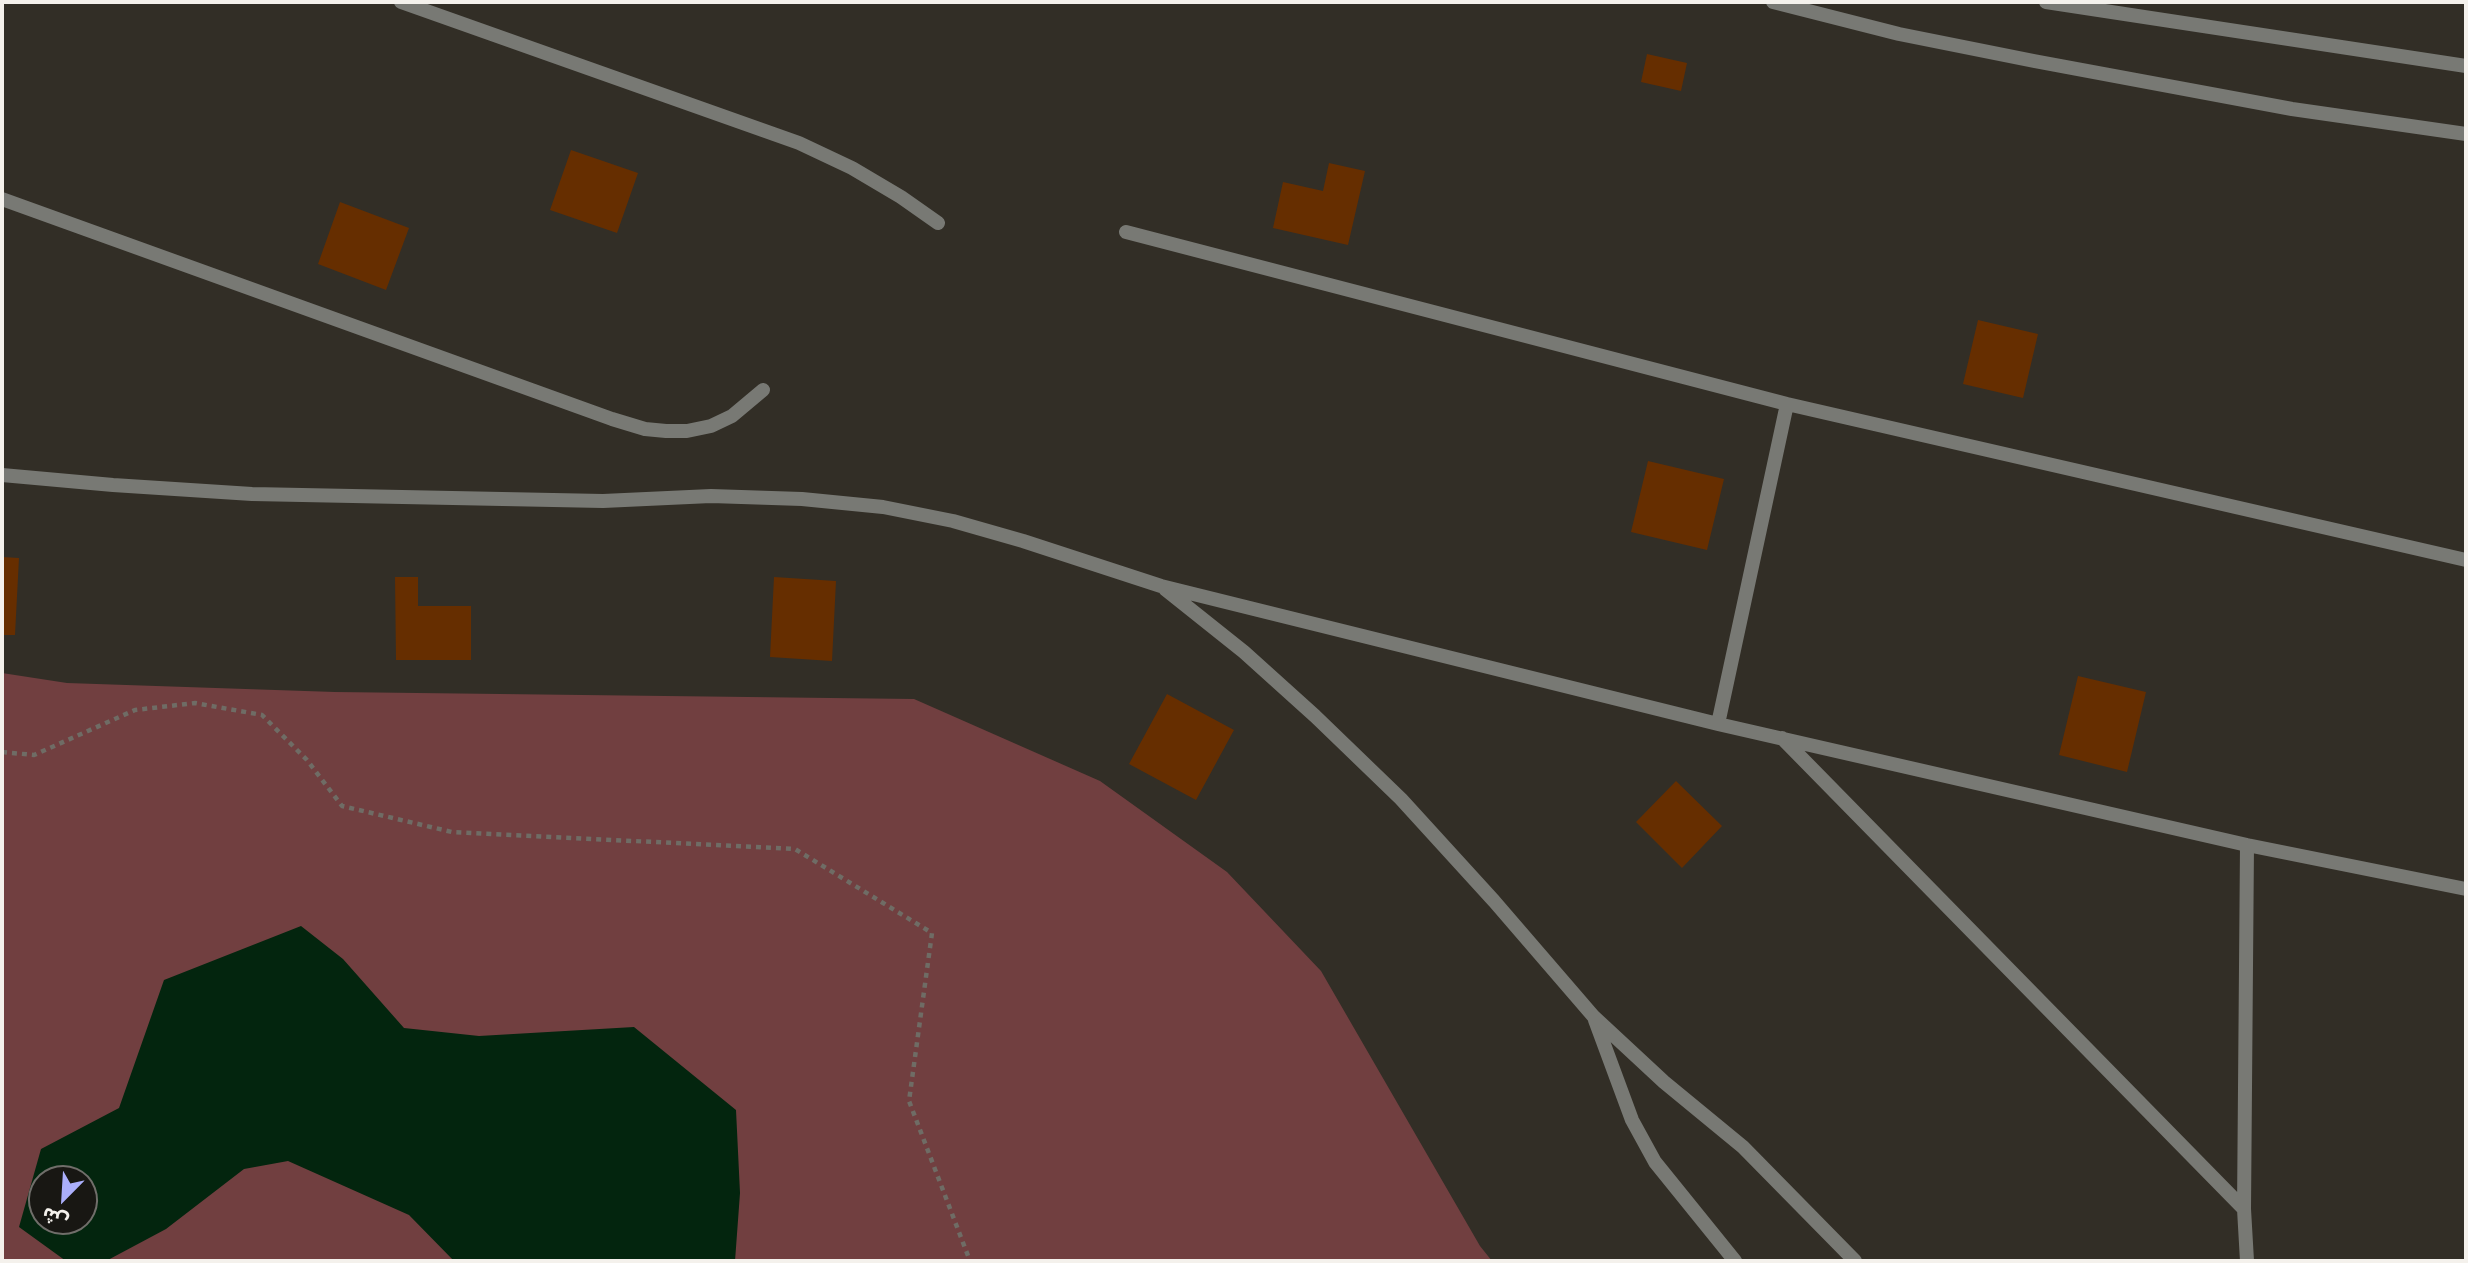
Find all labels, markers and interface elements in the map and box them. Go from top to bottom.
north arrow [28,1165,98,1235]
text: ش [39,1202,72,1234]

